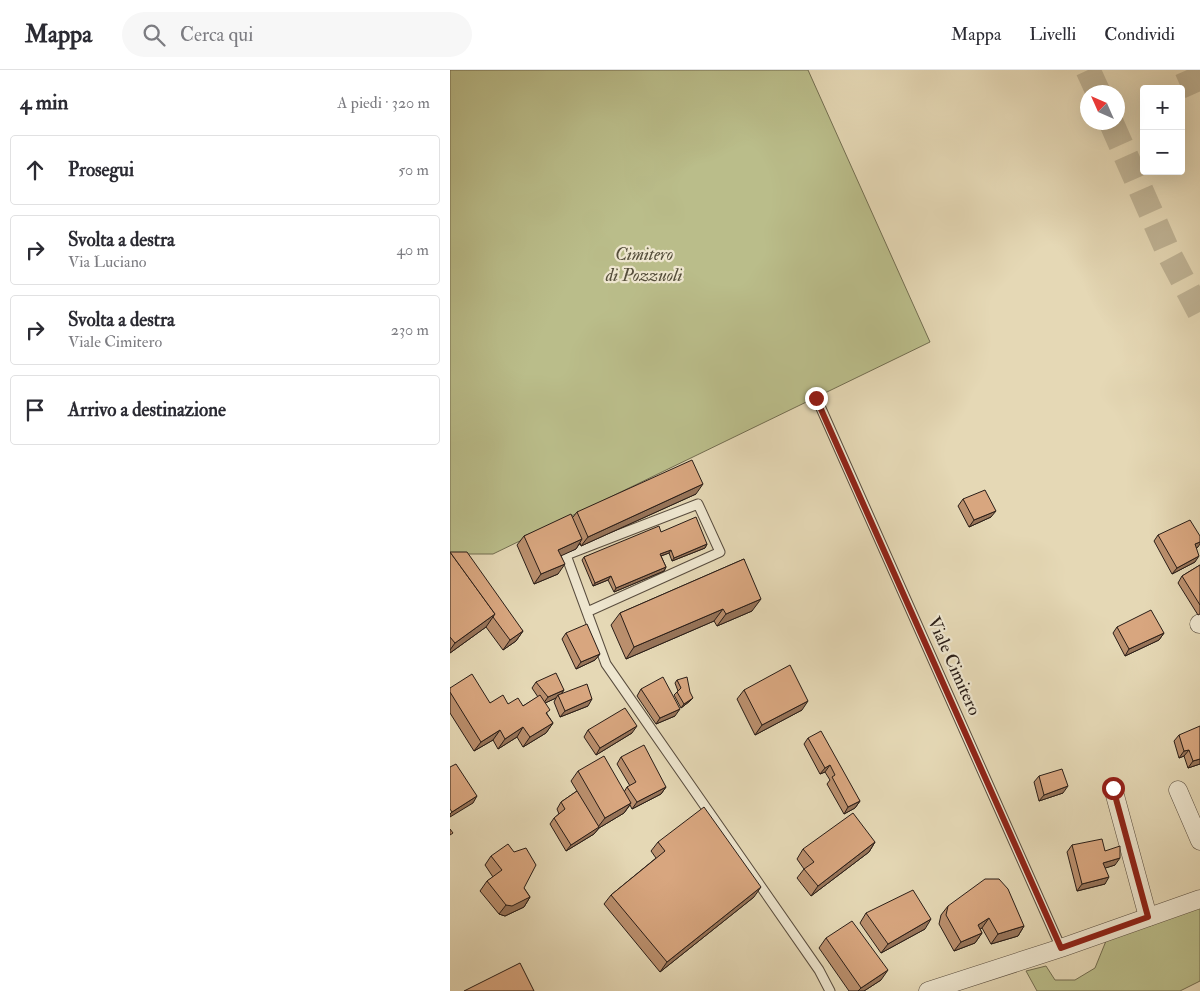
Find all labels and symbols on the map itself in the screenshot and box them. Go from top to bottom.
north arrow [1080,85,1125,130]
park label: Cimitero di Pozzuoli [605,243,682,287]
route end [805,387,828,410]
street label: Viale Cimitero [922,613,986,719]
route start [1102,777,1125,800]

